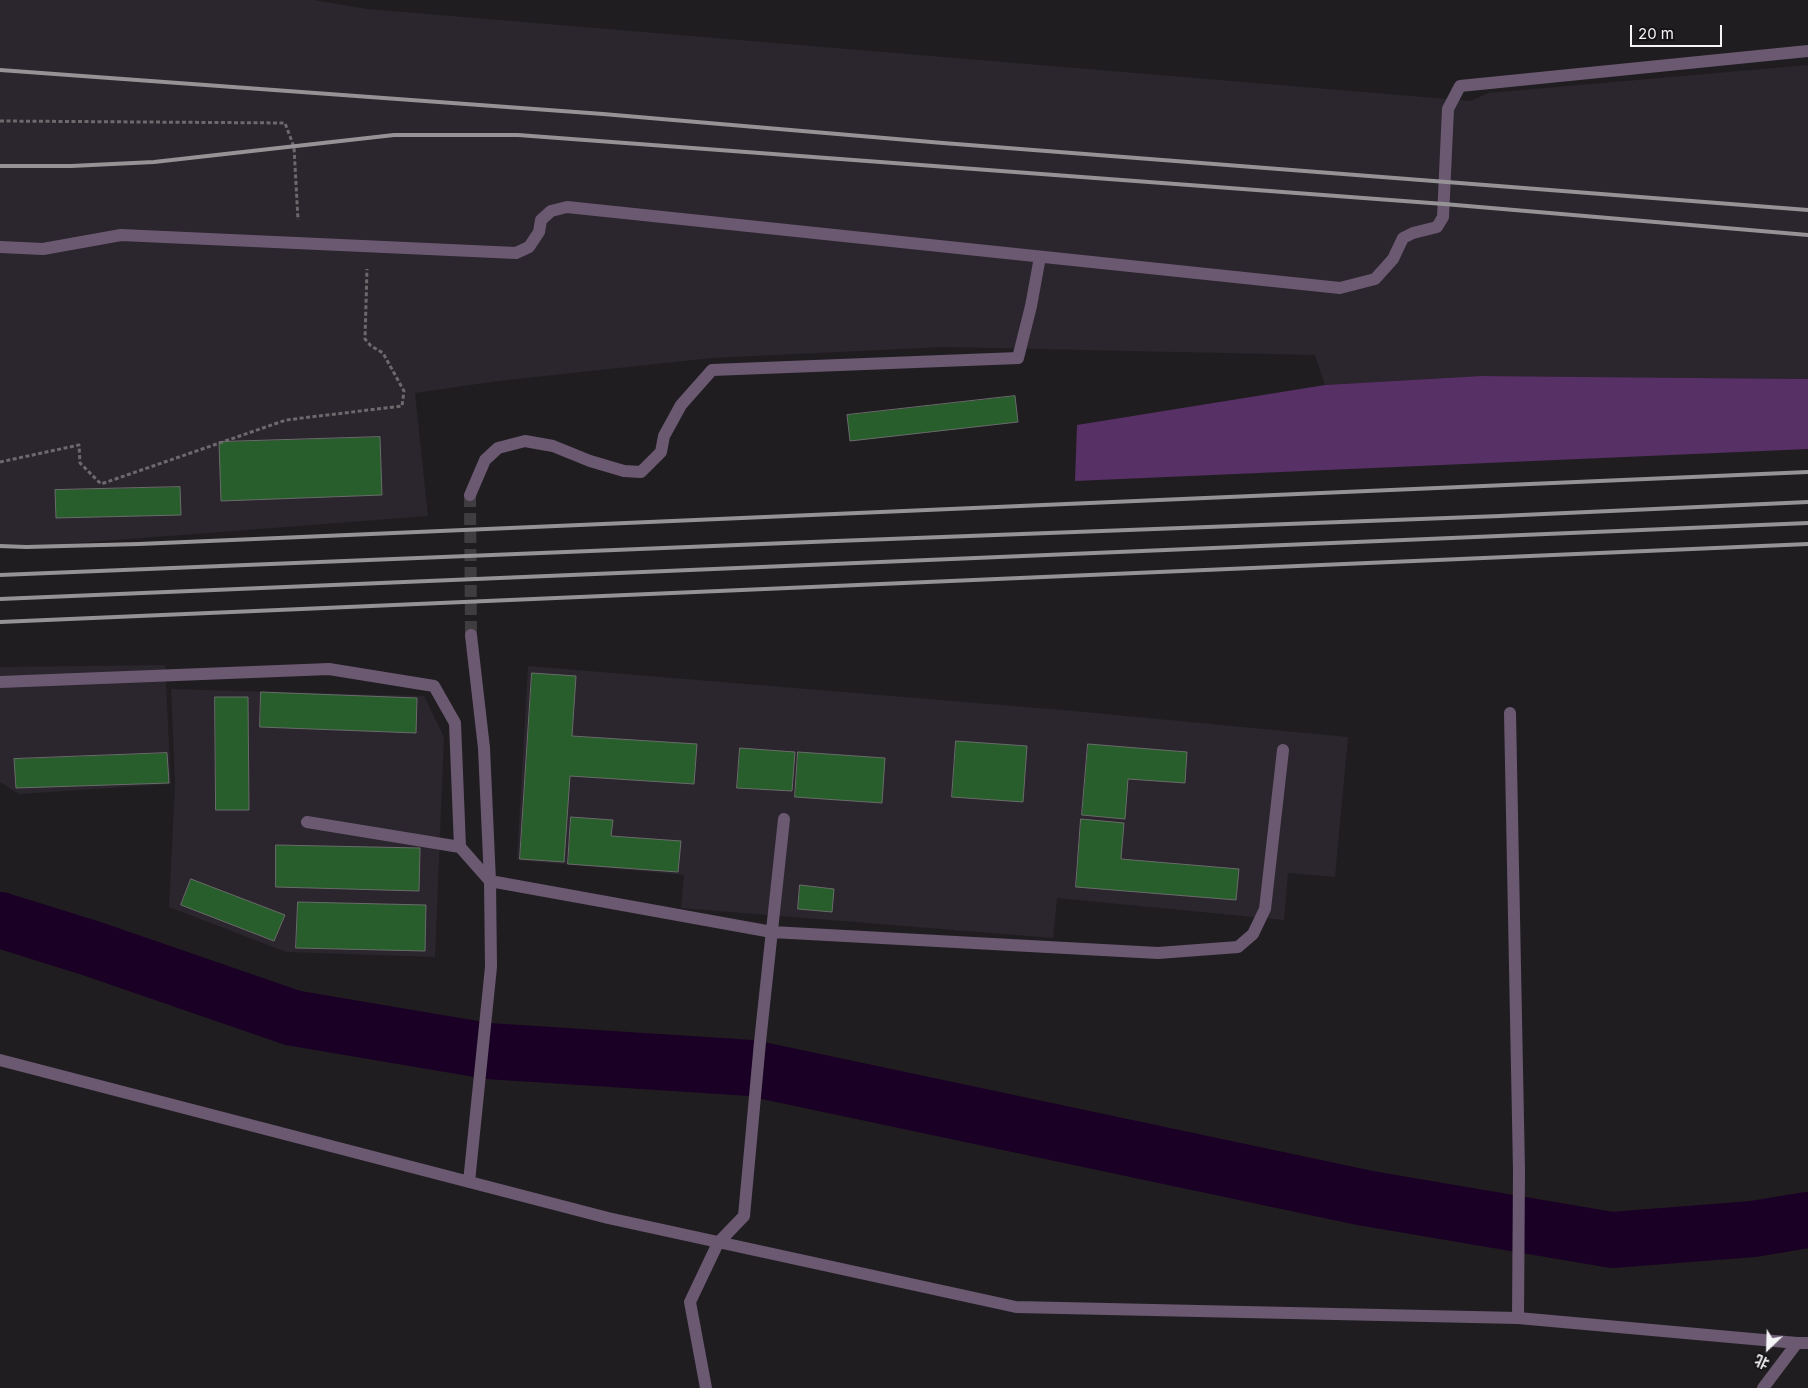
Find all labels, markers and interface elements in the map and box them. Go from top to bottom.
scale bar [1633,15,1726,47]
text: 20 m [1638,24,1674,43]
north arrow [1743,1323,1793,1373]
text: 北 [1752,1352,1772,1373]

